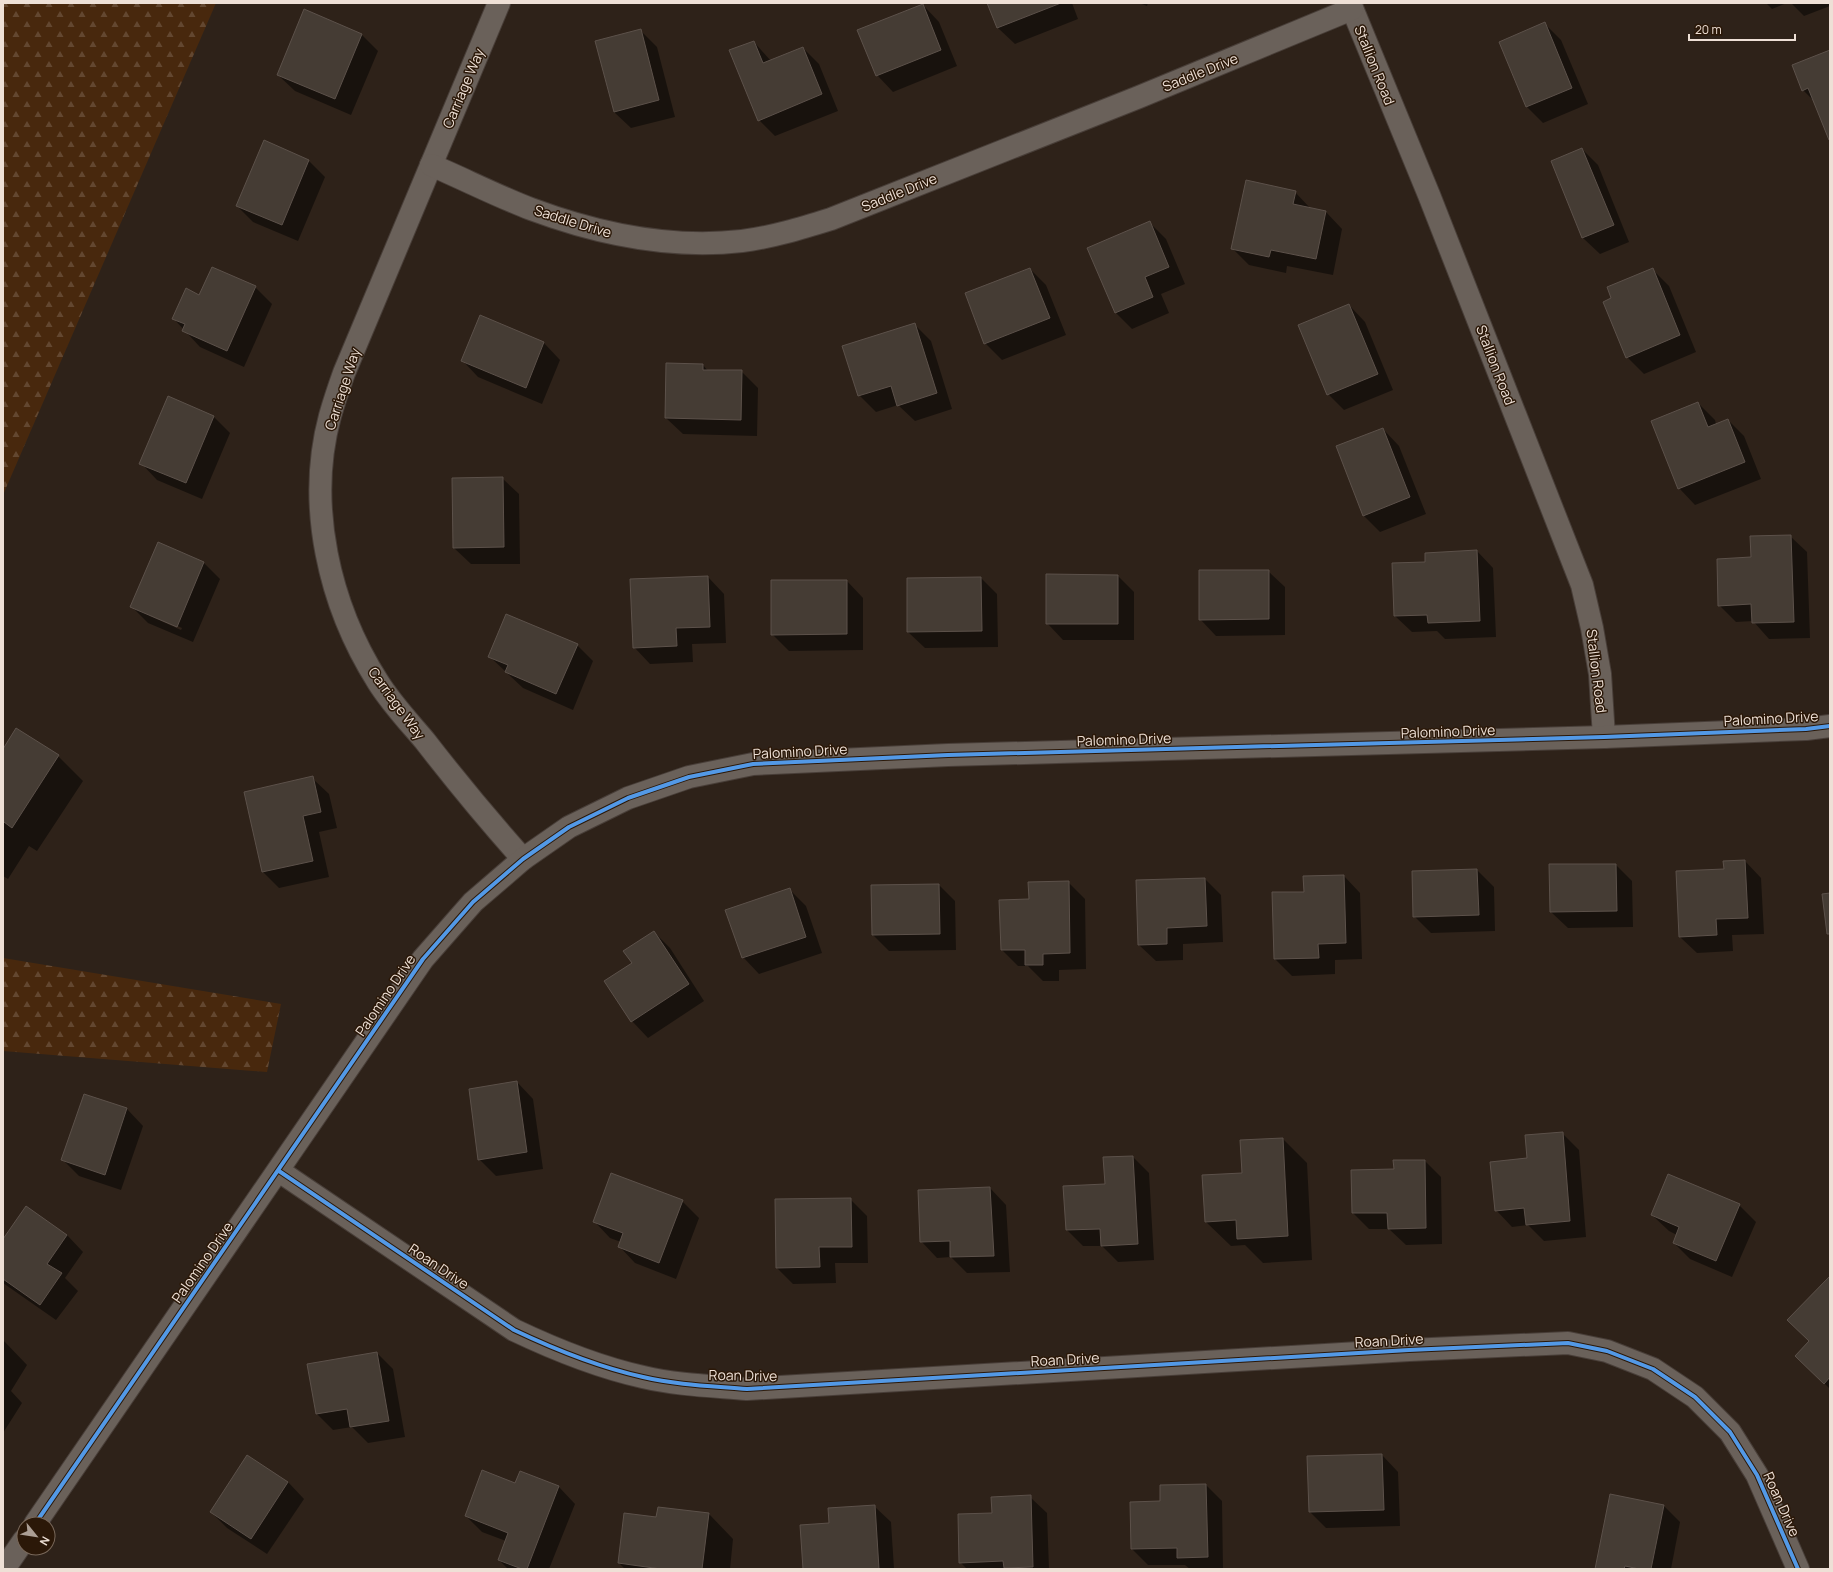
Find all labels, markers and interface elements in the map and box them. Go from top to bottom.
scale bar [1689,16,1795,42]
text: 20 m [1695,21,1722,38]
street label: Stallion Road [1350,22,1400,108]
street label: Carriage Way [438,44,489,131]
street label: Saddle Drive [1159,48,1241,96]
street label: Saddle Drive [858,168,940,216]
street label: Saddle Drive [532,200,614,242]
street label: Stallion Road [1472,322,1520,408]
street label: Carriage Way [320,345,364,433]
street label: Stallion Road [1582,628,1612,714]
street label: Carriage Way [364,663,430,744]
street label: Palomino Drive [1723,706,1819,730]
street label: Palomino Drive [1400,720,1496,742]
street label: Palomino Drive [1076,728,1172,750]
street label: Palomino Drive [752,739,848,763]
street label: Palomino Drive [351,950,419,1040]
street label: Palomino Drive [167,1218,237,1306]
street label: Roan Drive [405,1239,473,1293]
street label: Roan Drive [1354,1329,1424,1351]
street label: Roan Drive [1030,1348,1100,1370]
street label: Roan Drive [708,1365,778,1385]
street label: Roan Drive [1759,1469,1805,1539]
north arrow [16,1516,56,1556]
text: N [37,1534,54,1549]

